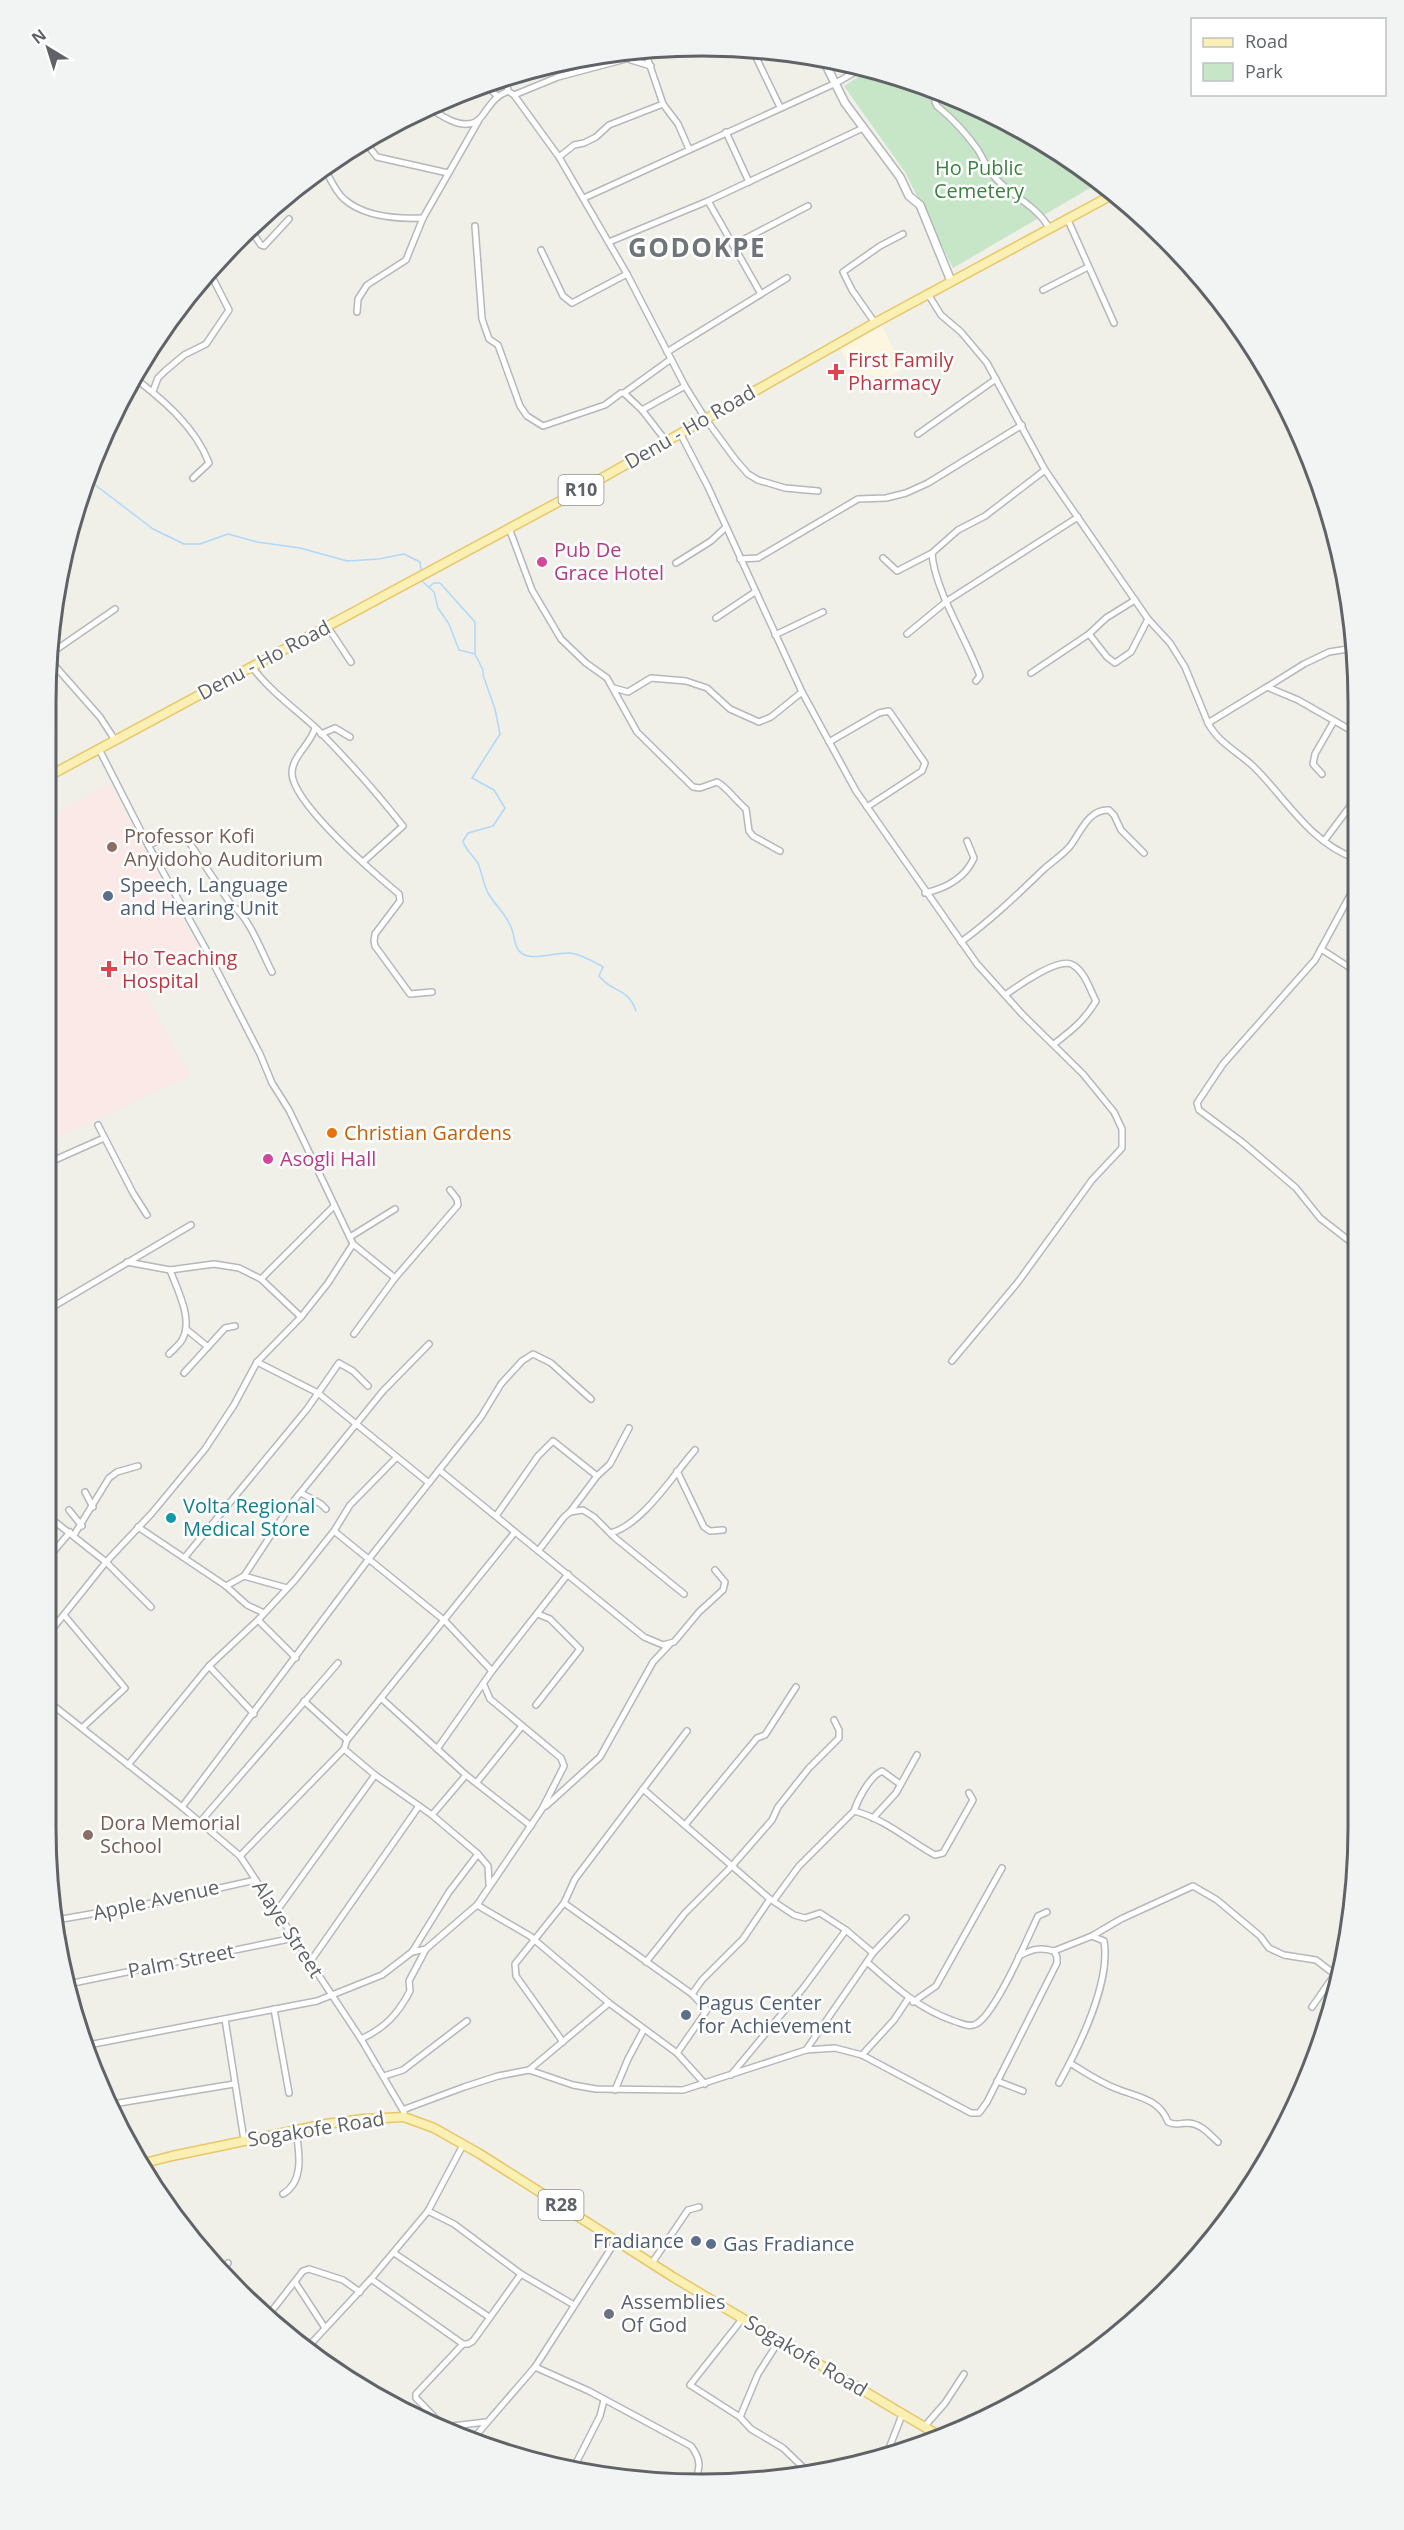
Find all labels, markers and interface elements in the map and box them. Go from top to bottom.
north arrow [18,18,78,78]
legend [1191,18,1386,96]
text: N [27,24,51,49]
text: Road [1245,29,1288,53]
text: Park [1245,59,1283,83]
park label: Ho Public Cemetery [934,154,1025,204]
district label: GODOKPE [628,229,766,265]
place label: First Family Pharmacy [848,346,954,396]
marker: First Family Pharmacy [829,365,843,379]
street label: Denu - Ho Road [619,378,760,475]
road number: R10 [558,475,604,505]
place label: Pub De Grace Hotel [554,536,664,586]
marker: Pub De Grace Hotel [535,555,549,569]
street label: Denu - Ho Road [193,613,335,706]
place label: Professor Kofi Anyidoho Auditorium [124,822,323,872]
marker: Professor Kofi Anyidoho Auditorium [105,840,119,854]
place label: Speech, Language and Hearing Unit [120,871,288,921]
marker: Speech, Language and Hearing Unit [101,889,115,903]
place label: Ho Teaching Hospital [122,944,237,994]
marker: Ho Teaching Hospital [100,960,118,978]
place label: Christian Gardens [344,1119,511,1146]
marker: Christian Gardens [325,1126,339,1140]
place label: Asogli Hall [280,1145,376,1172]
marker: Asogli Hall [261,1152,275,1166]
place label: Volta Regional Medical Store [183,1492,315,1542]
marker: Volta Regional Medical Store [164,1511,178,1525]
place label: Dora Memorial School [100,1809,240,1859]
marker: Dora Memorial School [81,1828,95,1842]
street label: Apple Avenue [90,1873,221,1926]
street label: Alaye Street [247,1875,330,1983]
street label: Palm Street [125,1937,236,1984]
place label: Pagus Center for Achievement [698,1989,851,2039]
marker: Pagus Center for Achievement [679,2008,693,2022]
street label: Sogakofe Road [245,2104,386,2153]
road number: R28 [538,2190,584,2220]
place label: Fradiance [593,2227,684,2254]
place label: Gas Fradiance [723,2230,854,2257]
marker: Fradiance [689,2234,703,2248]
marker: Gas Fradiance [704,2237,718,2251]
place label: Assemblies Of God [621,2288,726,2338]
marker: Assemblies Of God [602,2307,616,2321]
street label: Sogakofe Road [740,2308,873,2403]

